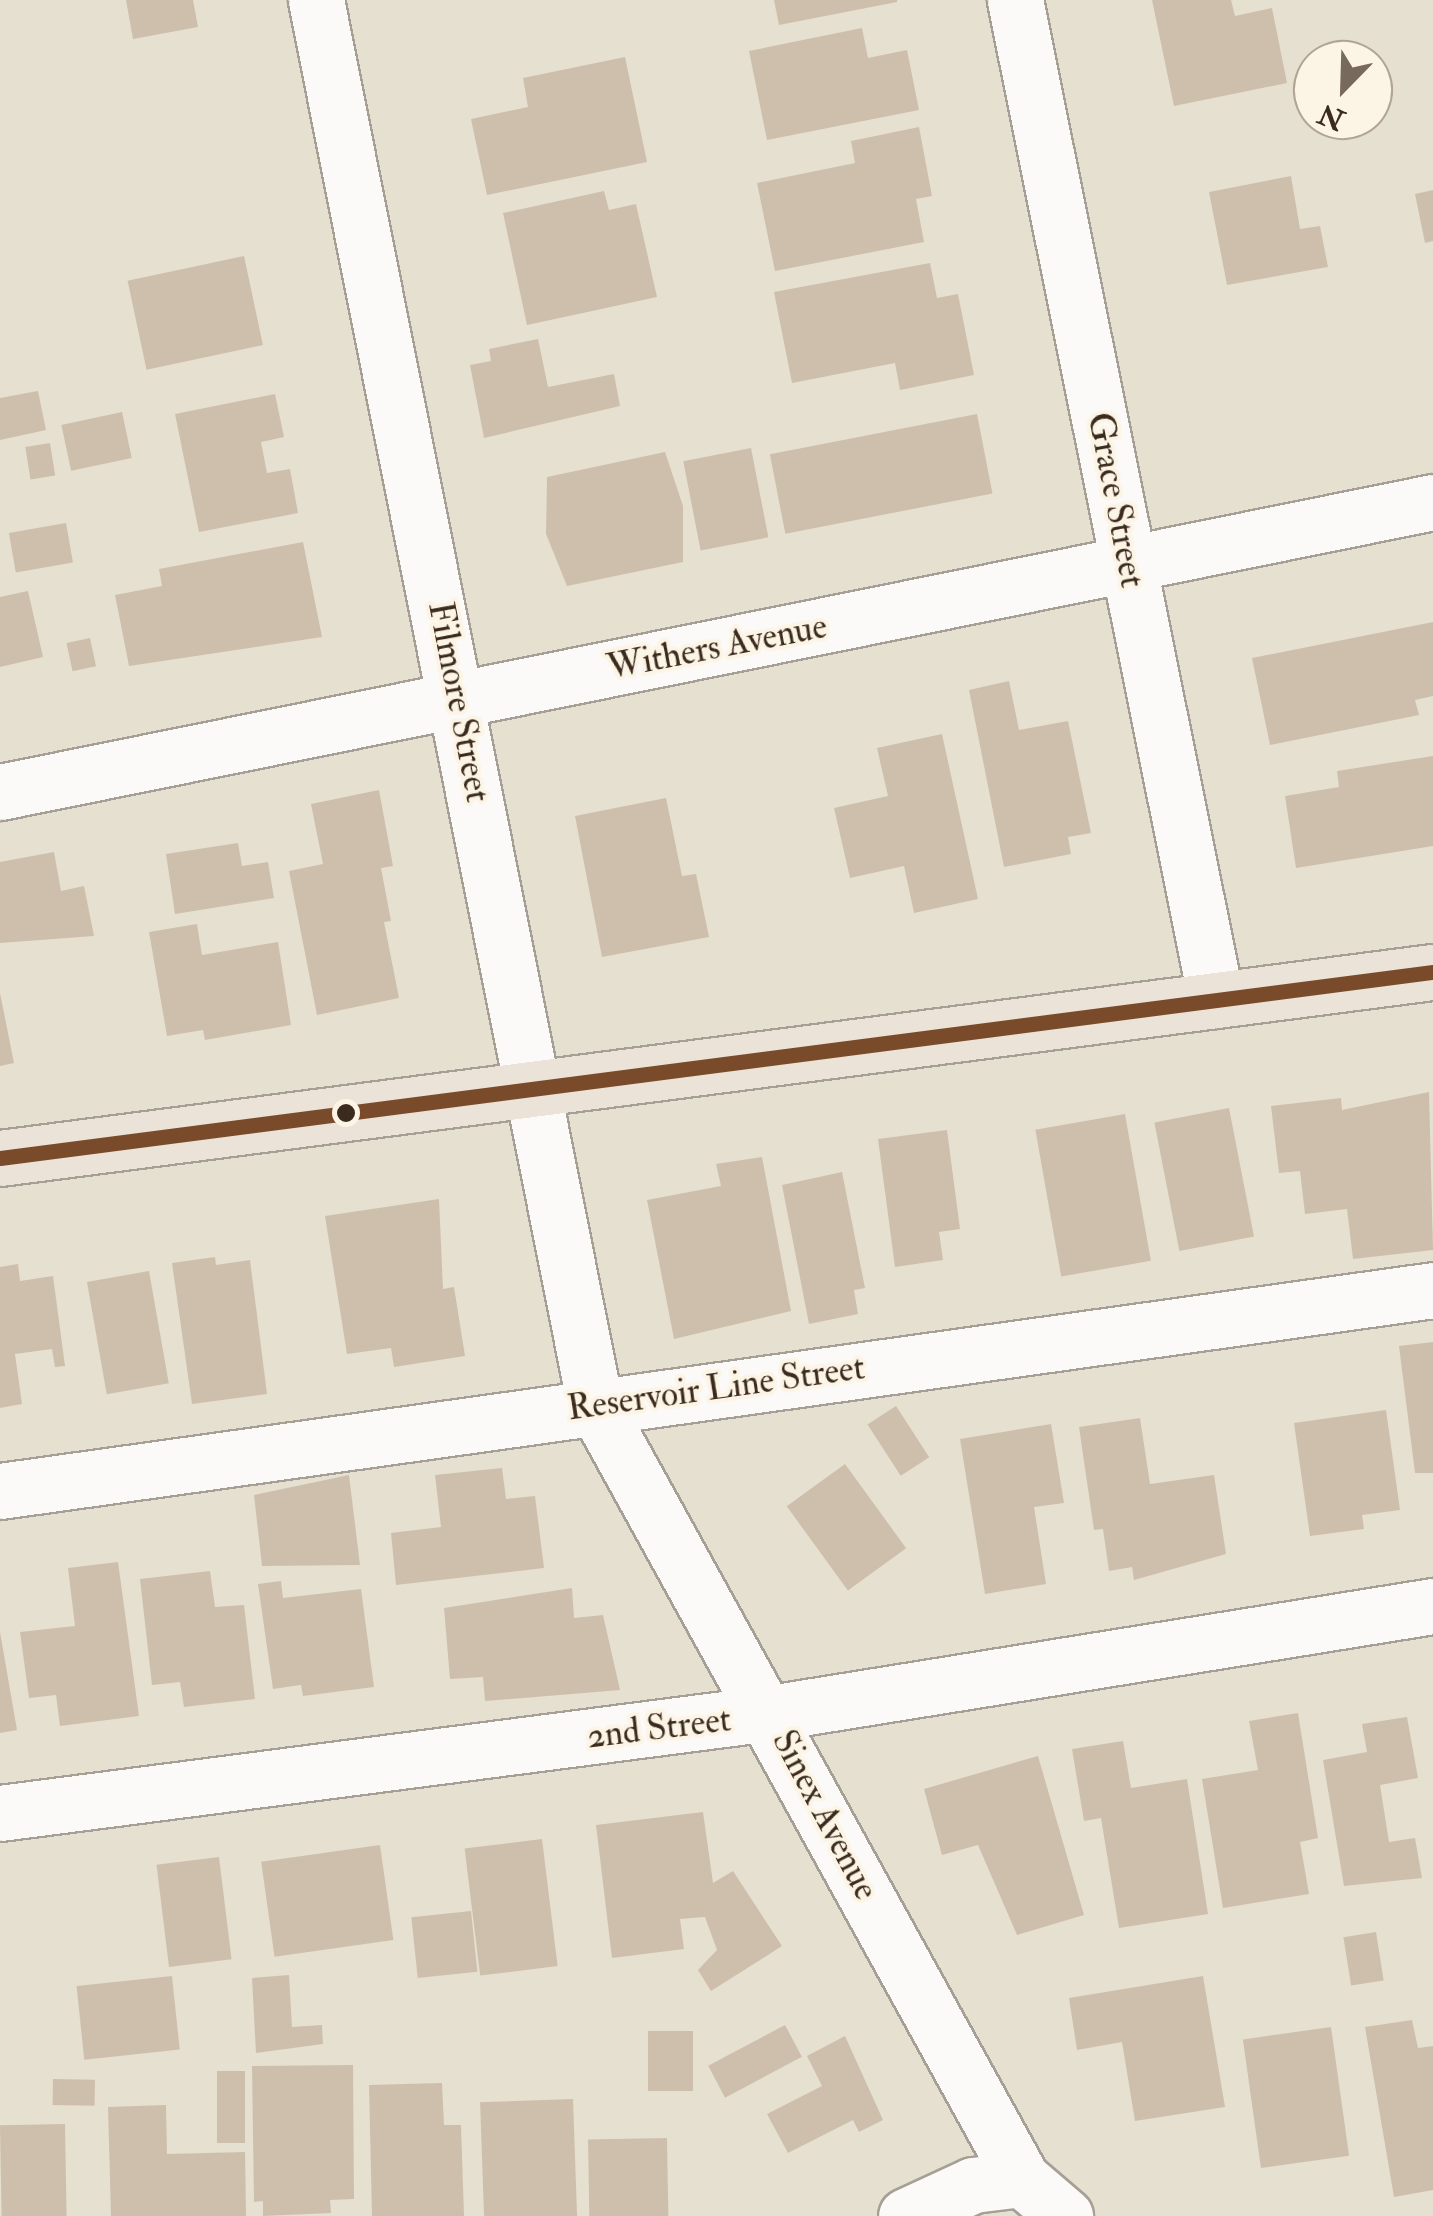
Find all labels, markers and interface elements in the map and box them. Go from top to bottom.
north arrow [1293,40,1393,140]
text: N [1313,95,1350,137]
street label: Grace Street [1078,409,1154,591]
street label: Filmore Street [419,598,499,806]
street label: Withers Avenue [604,605,830,689]
unlabelled marker [336,1103,356,1123]
street label: Reservoir Line Street [565,1346,867,1430]
street label: 2nd Street [585,1698,733,1758]
street label: Sinex Avenue [763,1723,887,1907]

